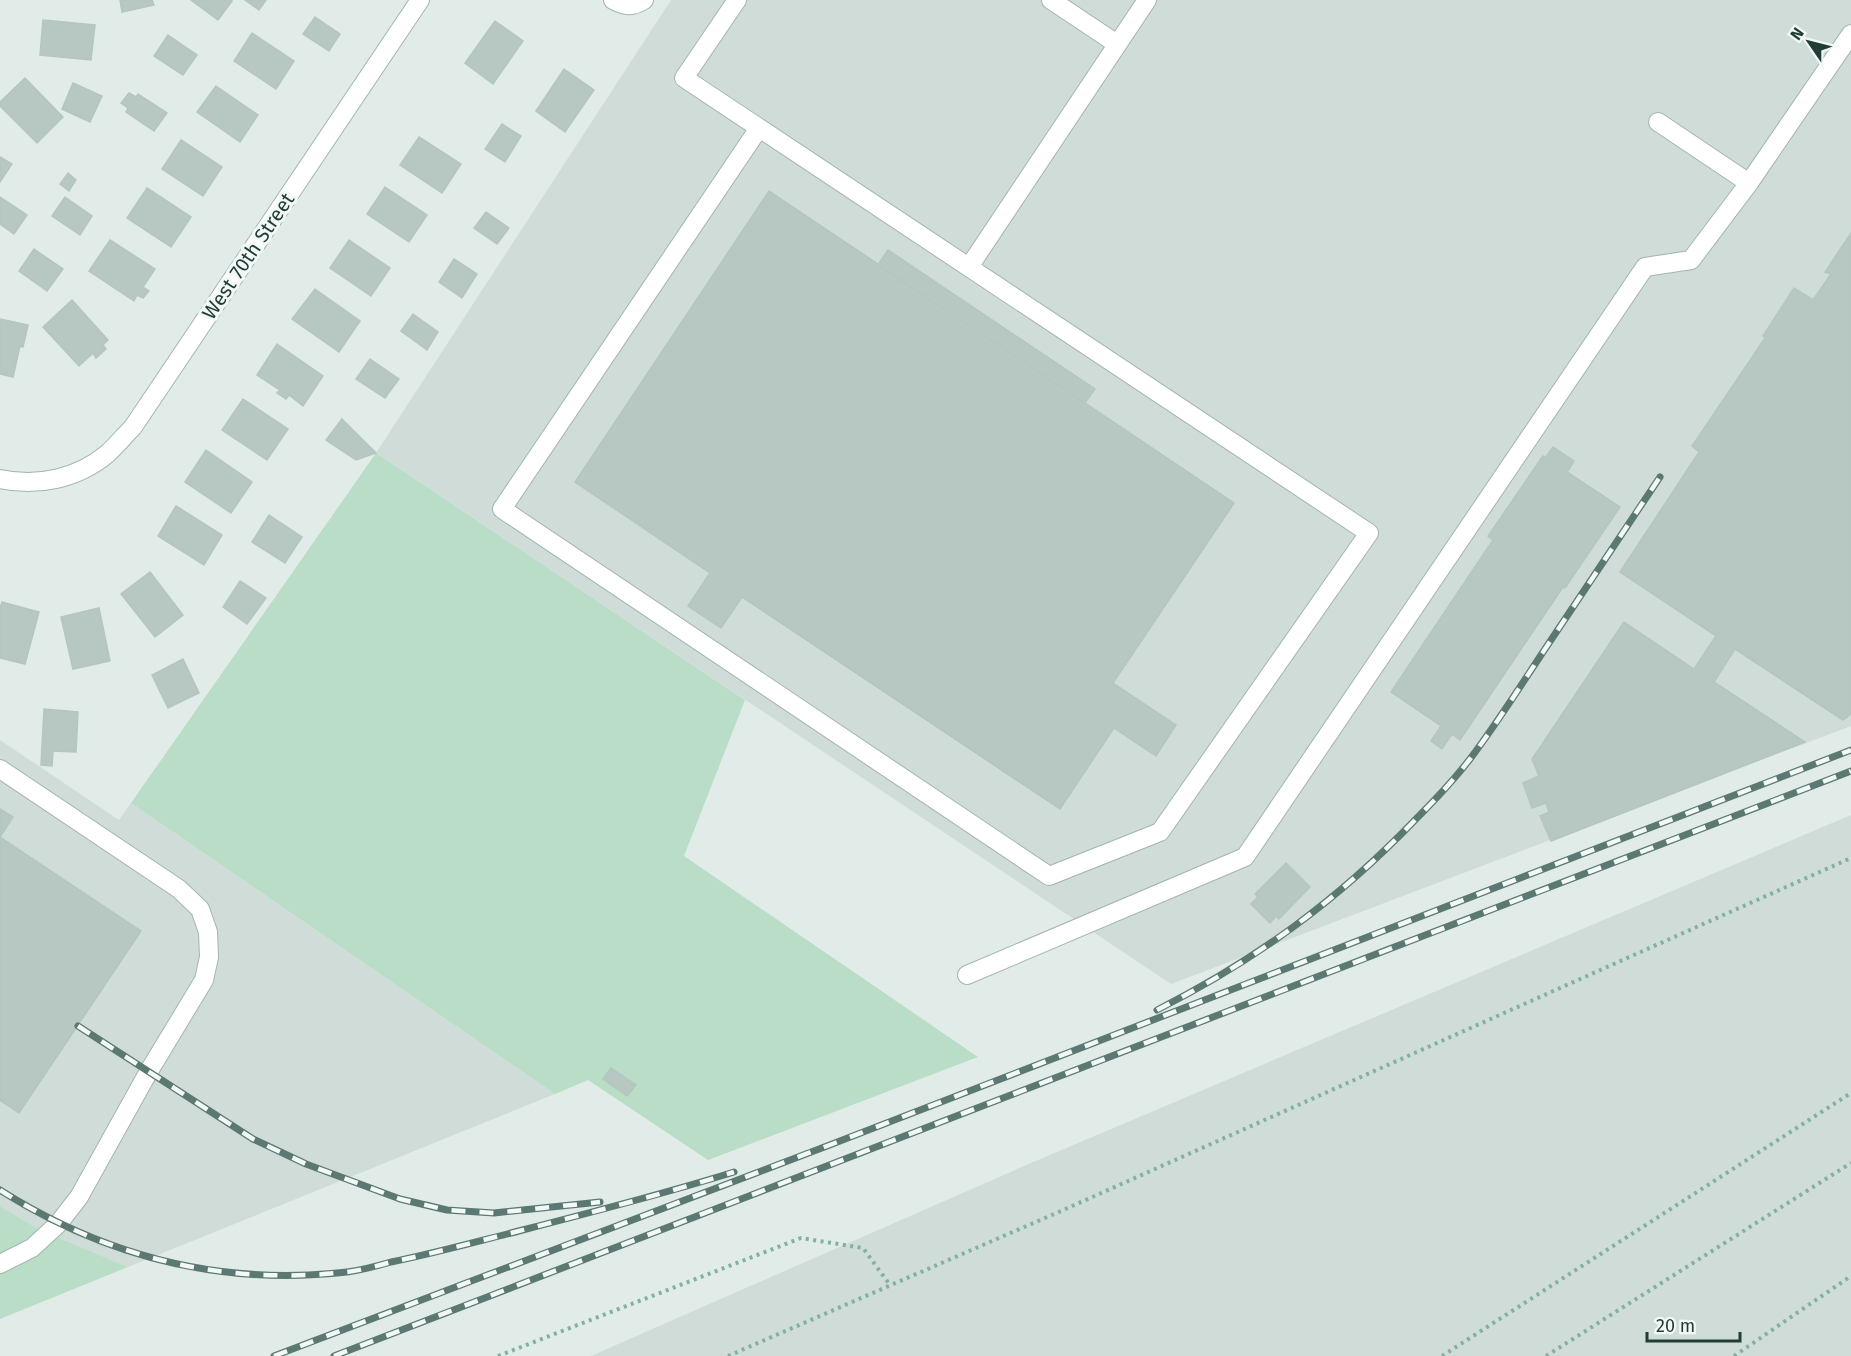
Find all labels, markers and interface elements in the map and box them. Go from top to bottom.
north arrow [1779,12,1839,72]
text: N [1786,24,1808,43]
street label: West 70th Street [197,188,300,324]
scale bar [1647,1305,1740,1343]
text: 20 m [1656,1315,1695,1337]

